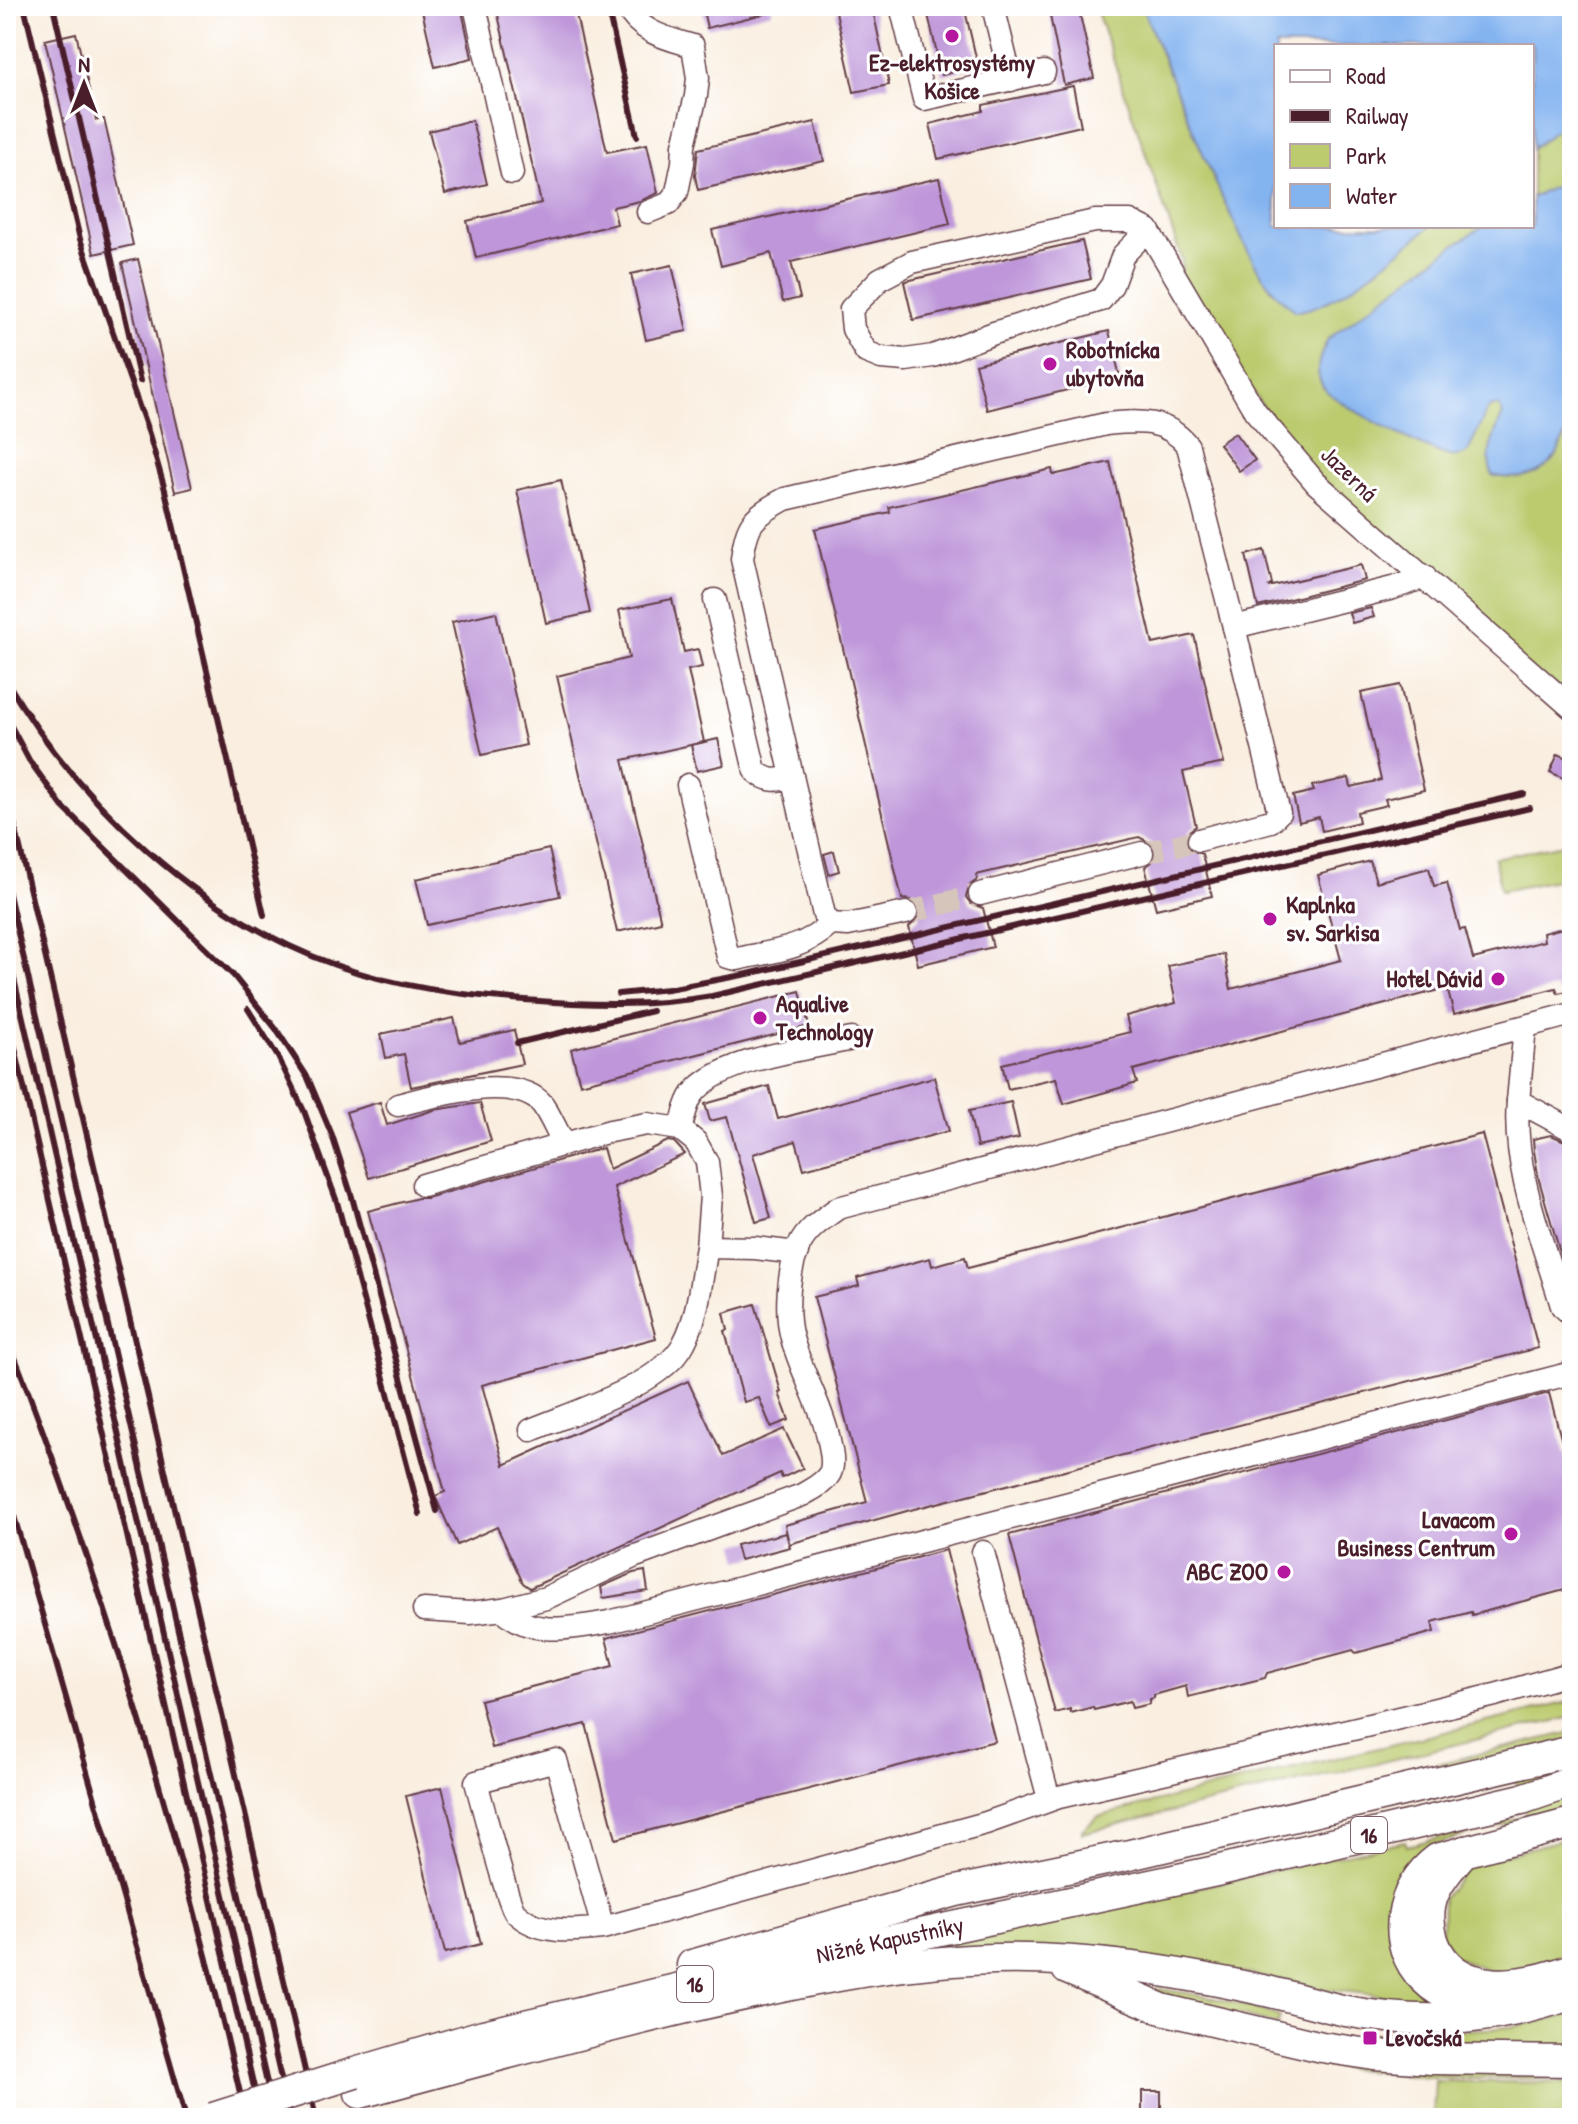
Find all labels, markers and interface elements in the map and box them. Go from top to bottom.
marker: Ez-elektrosystémy Košice [943,27,961,45]
north arrow [44,44,124,124]
legend [1274,44,1534,228]
place label: Ez-elektrosystémy Košice [869,46,1035,106]
text: N [78,49,90,79]
text: Road [1346,59,1385,91]
text: Railway [1346,99,1409,131]
text: Park [1346,139,1386,171]
text: Water [1346,179,1397,211]
place label: Robotnícka ubytovňa [1066,333,1160,394]
marker: Robotnícka ubytovňa [1041,355,1059,373]
street label: Jazerná [1314,438,1385,508]
place label: Kaplnka sv. Sarkisa [1286,888,1380,948]
marker: Kaplnka sv. Sarkisa [1261,910,1279,928]
place label: Hotel Dávid [1386,962,1483,994]
marker: Hotel Dávid [1489,970,1507,988]
place label: Aqualive Technology [775,987,874,1048]
marker: Aqualive Technology [751,1009,769,1027]
place label: Lavacom Business Centrum [1337,1503,1495,1563]
marker: Lavacom Business Centrum [1502,1525,1520,1543]
place label: ABC ZOO [1187,1555,1268,1587]
marker: ABC ZOO [1275,1563,1293,1581]
road number: 16 [1351,1817,1387,1853]
street label: Nižné Kapustníky [813,1908,966,1970]
road number: 16 [677,1966,713,2002]
place label: Levočská [1386,2021,1462,2053]
marker: Levočská [1361,2029,1379,2047]

